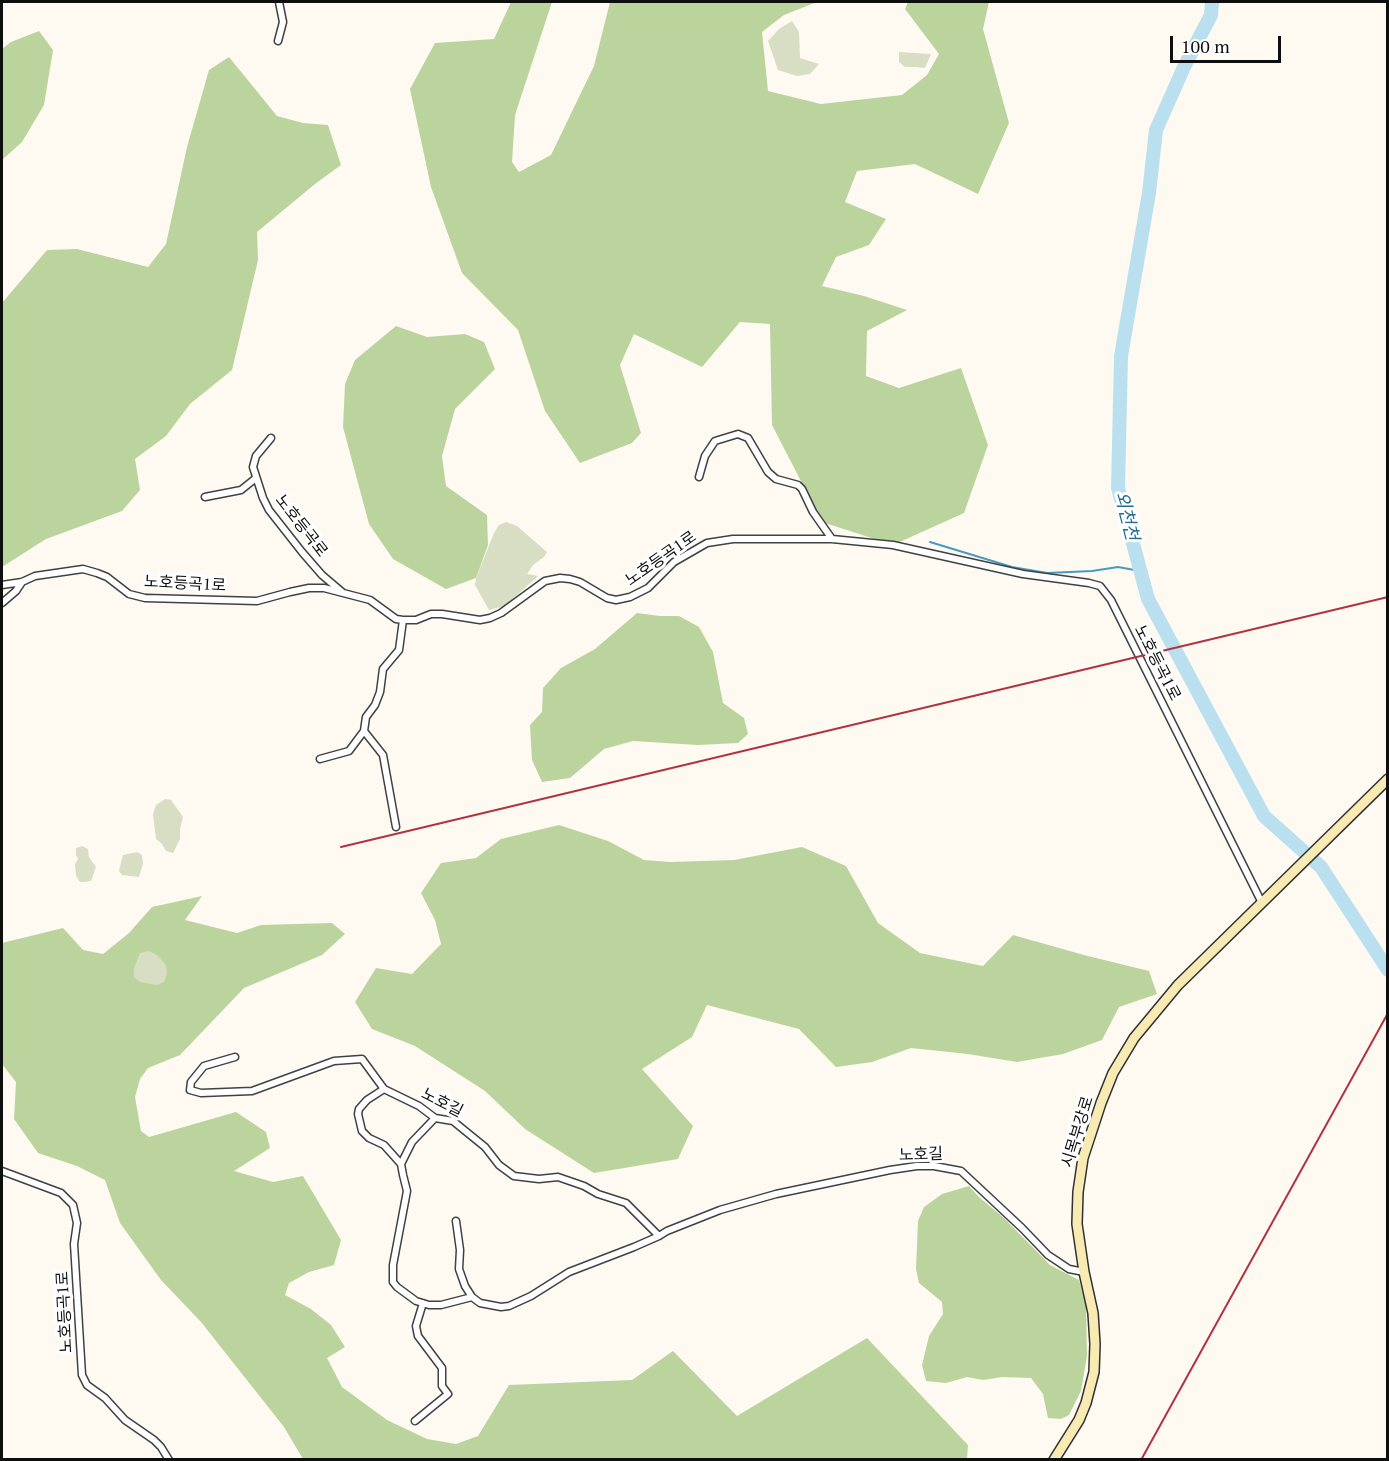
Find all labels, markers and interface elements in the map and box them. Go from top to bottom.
scale bar [1173,24,1284,62]
text: 100 m [1181,34,1230,58]
water label: 외천천 [1110,489,1142,543]
street label: 노호등곡로 [271,491,331,561]
street label: 노호등곡1로 [622,528,700,590]
street label: 노호등곡1로 [143,572,227,596]
street label: 노호등곡1로 [1130,622,1184,704]
street label: 노호길 [418,1084,466,1122]
street label: 시목부강로 [1058,1094,1098,1170]
street label: 노호길 [899,1145,943,1165]
street label: 노호등곡1로 [53,1270,77,1354]

